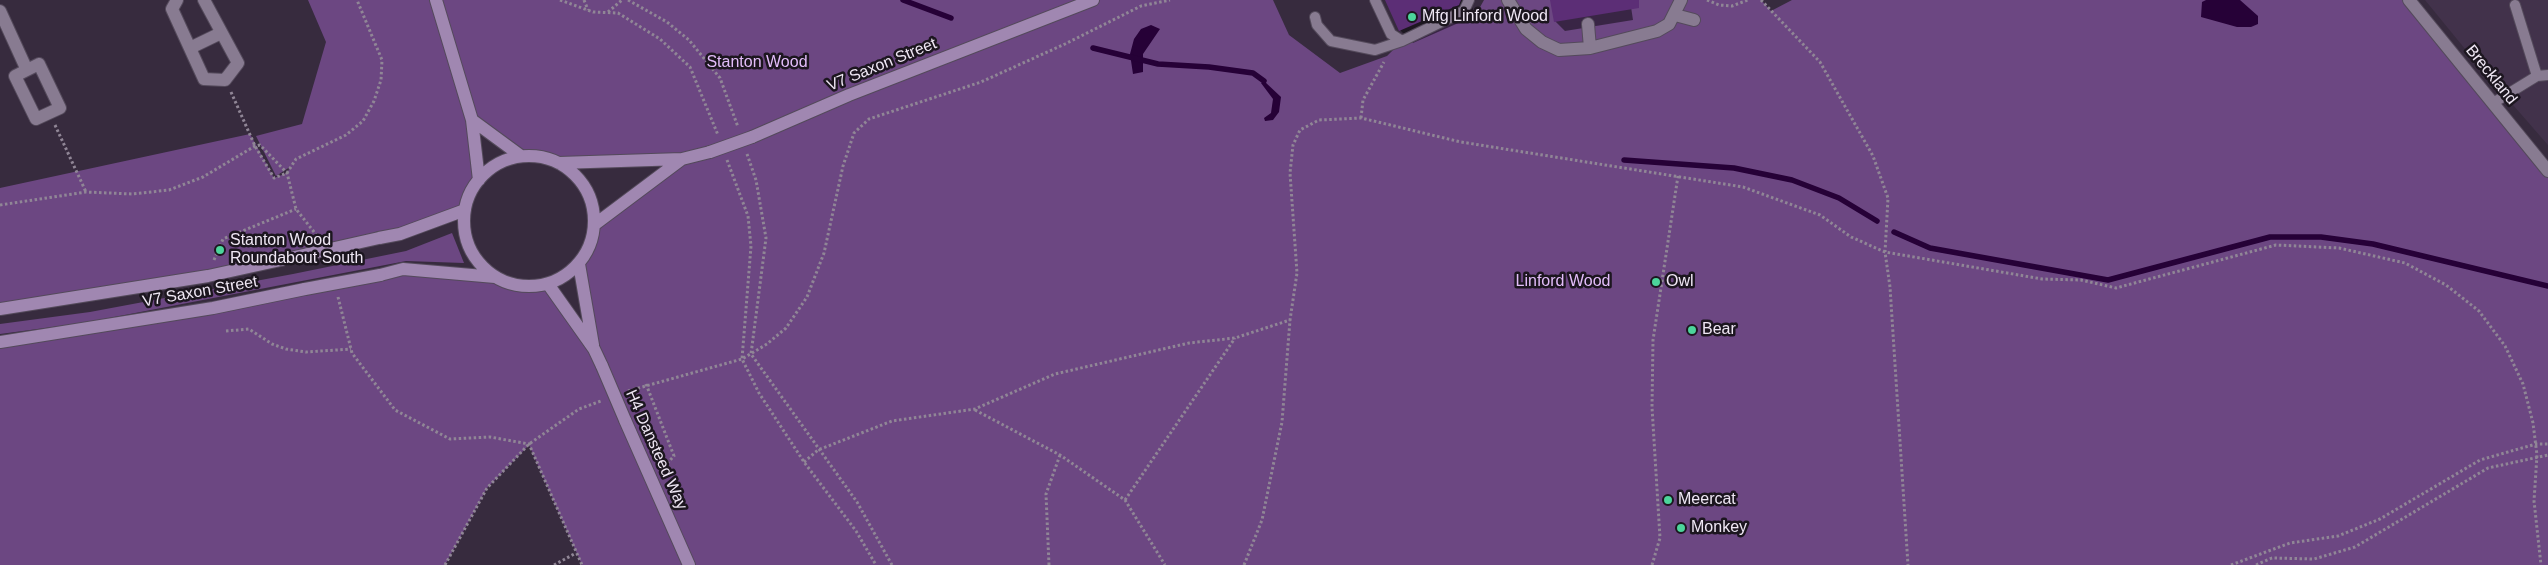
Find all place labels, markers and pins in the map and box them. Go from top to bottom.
place label: Mfg Linford Wood [1422,7,1548,27]
marker: Mfg Linford Wood [1406,11,1418,23]
place label: Stanton Wood Roundabout South [230,231,363,269]
marker: Stanton Wood Roundabout South [214,244,226,256]
place label: Owl [1666,272,1694,292]
marker: Owl [1650,276,1662,288]
place label: Bear [1702,320,1736,340]
marker: Bear [1686,324,1698,336]
place label: Meercat [1678,490,1736,510]
marker: Meercat [1662,494,1674,506]
place label: Monkey [1691,518,1747,538]
marker: Monkey [1675,522,1687,534]

